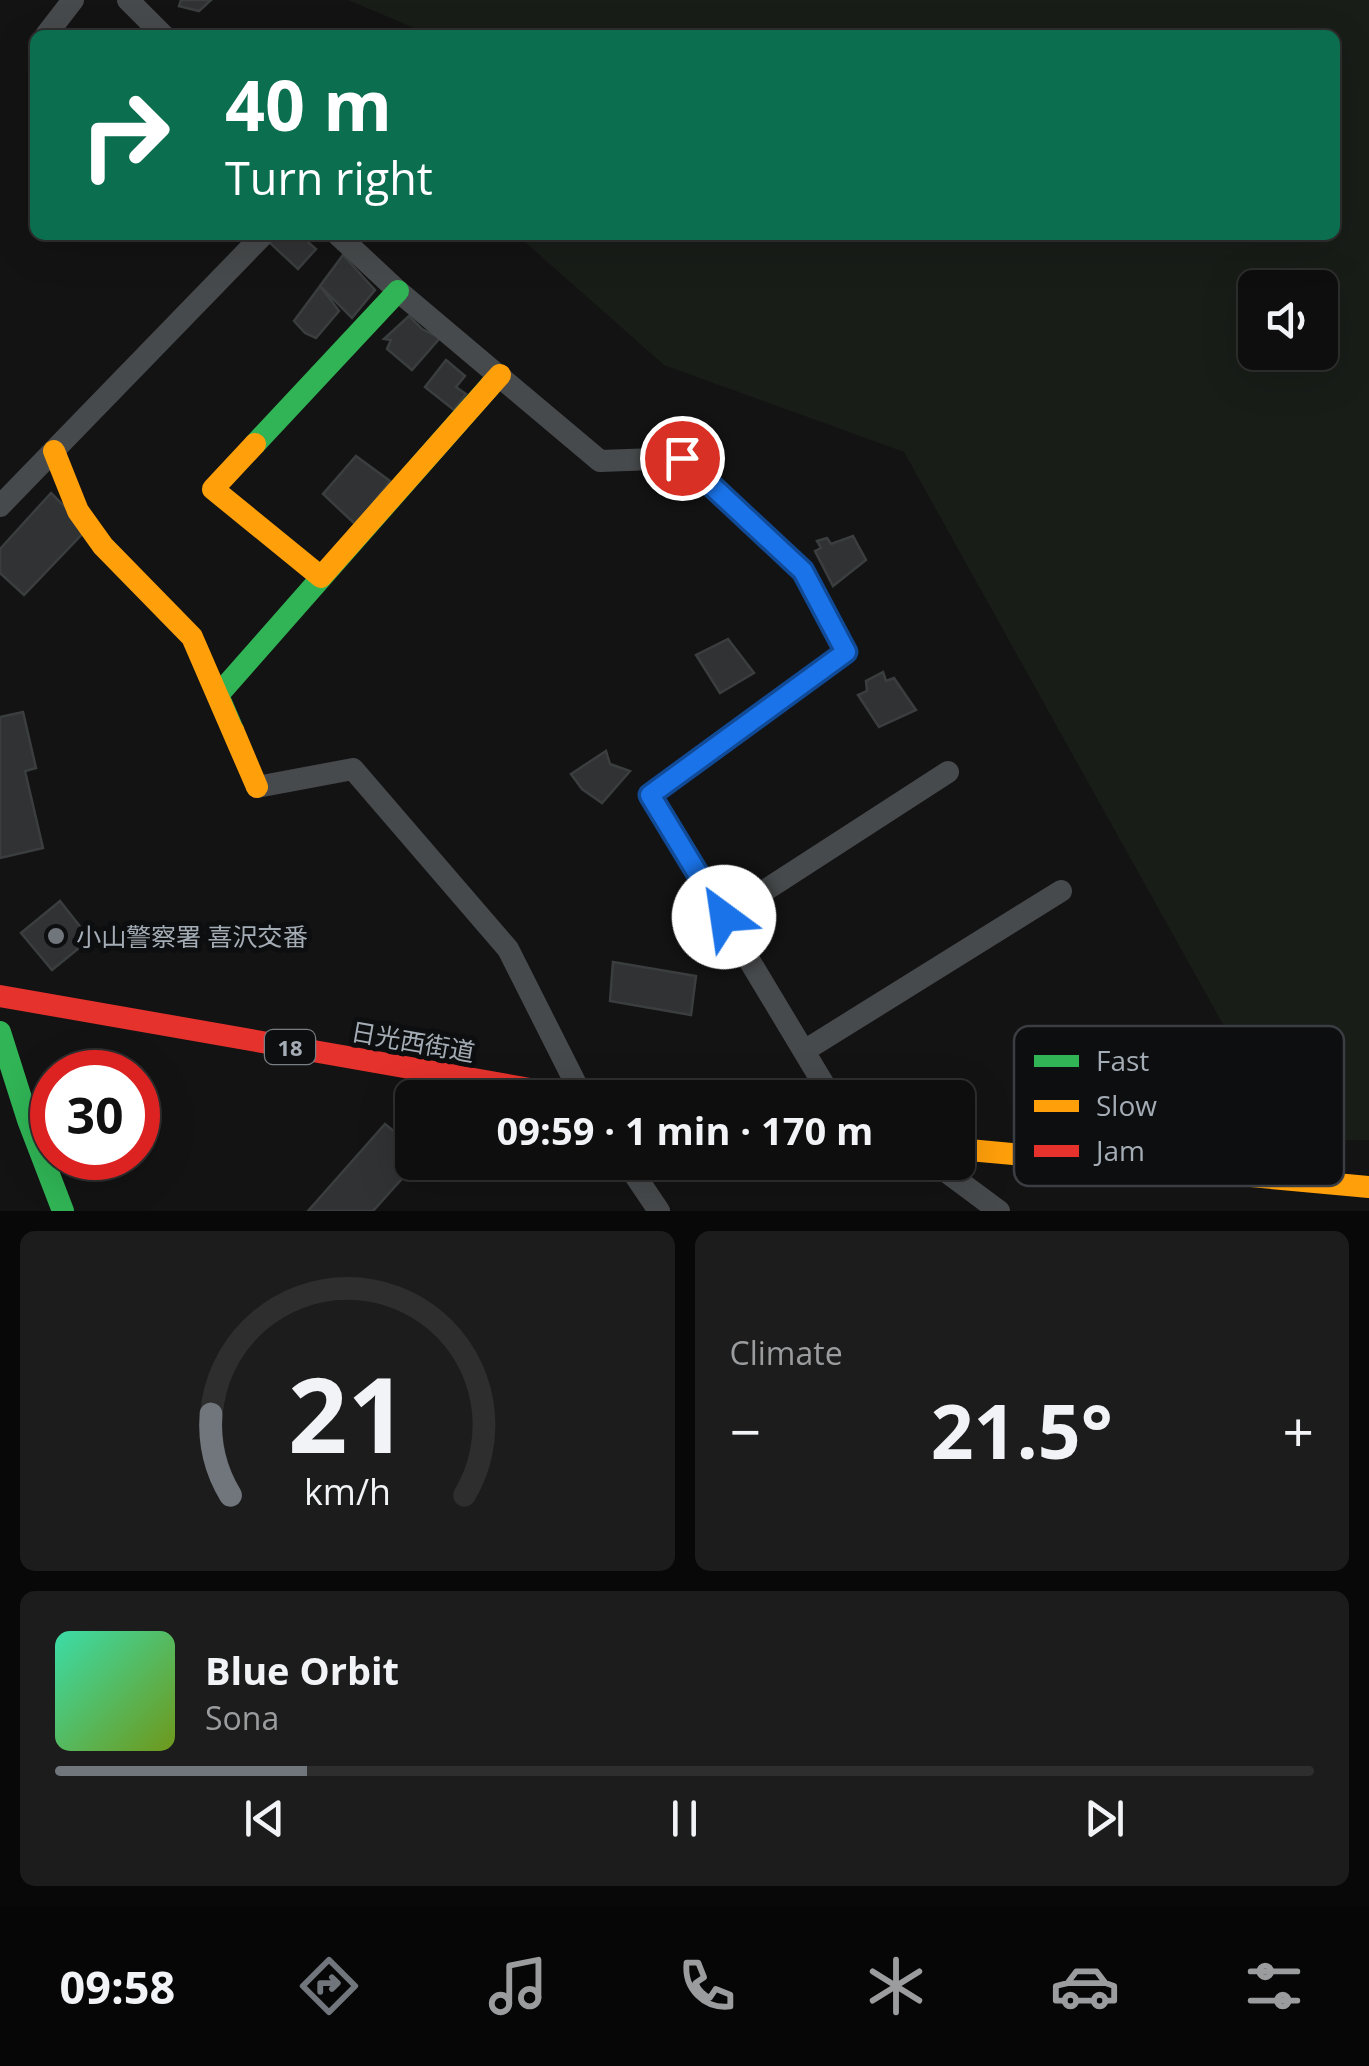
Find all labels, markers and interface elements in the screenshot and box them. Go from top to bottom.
text: 40 m [225,56,392,152]
icon: right [60,70,190,200]
text: Turn right [225,147,433,208]
map controls [1238,270,1338,370]
button: sound [1238,270,1338,370]
pin [640,416,725,501]
icon: arrive [655,431,710,486]
position arrow [672,865,776,969]
place label: 小山警察署 喜沢交番 [76,919,308,953]
marker: 小山警察署 喜沢交番 [45,925,67,947]
street label: 日光西街道 [348,1013,478,1069]
legend [1014,1026,1344,1186]
road number: 18 [265,1030,315,1064]
text: Fast [1096,1041,1149,1079]
speed limit sign: 30 [30,1050,160,1180]
text: Slow [1096,1086,1157,1124]
text: 09:59 · 1 min · 170 m [497,1104,873,1156]
text: Jam [1093,1131,1145,1169]
text: Climate [730,1331,843,1374]
text: 21 [288,1342,407,1483]
text: 21.5° [931,1379,1113,1481]
text: − [730,1393,761,1468]
text: + [1283,1393,1314,1468]
text: km/h [304,1467,391,1515]
text: Blue Orbit [205,1644,399,1696]
text: Sona [205,1696,279,1739]
icon: previous [237,1791,292,1846]
icon: pause [657,1791,712,1846]
icon: next [1077,1791,1132,1846]
icon: directions [294,1951,364,2021]
icon: music [483,1951,553,2021]
icon: phone [672,1951,742,2021]
icon: climate [861,1951,931,2021]
icon: car [1050,1951,1120,2021]
icon: filters [1239,1951,1309,2021]
text: 09:58 [60,1956,175,2017]

